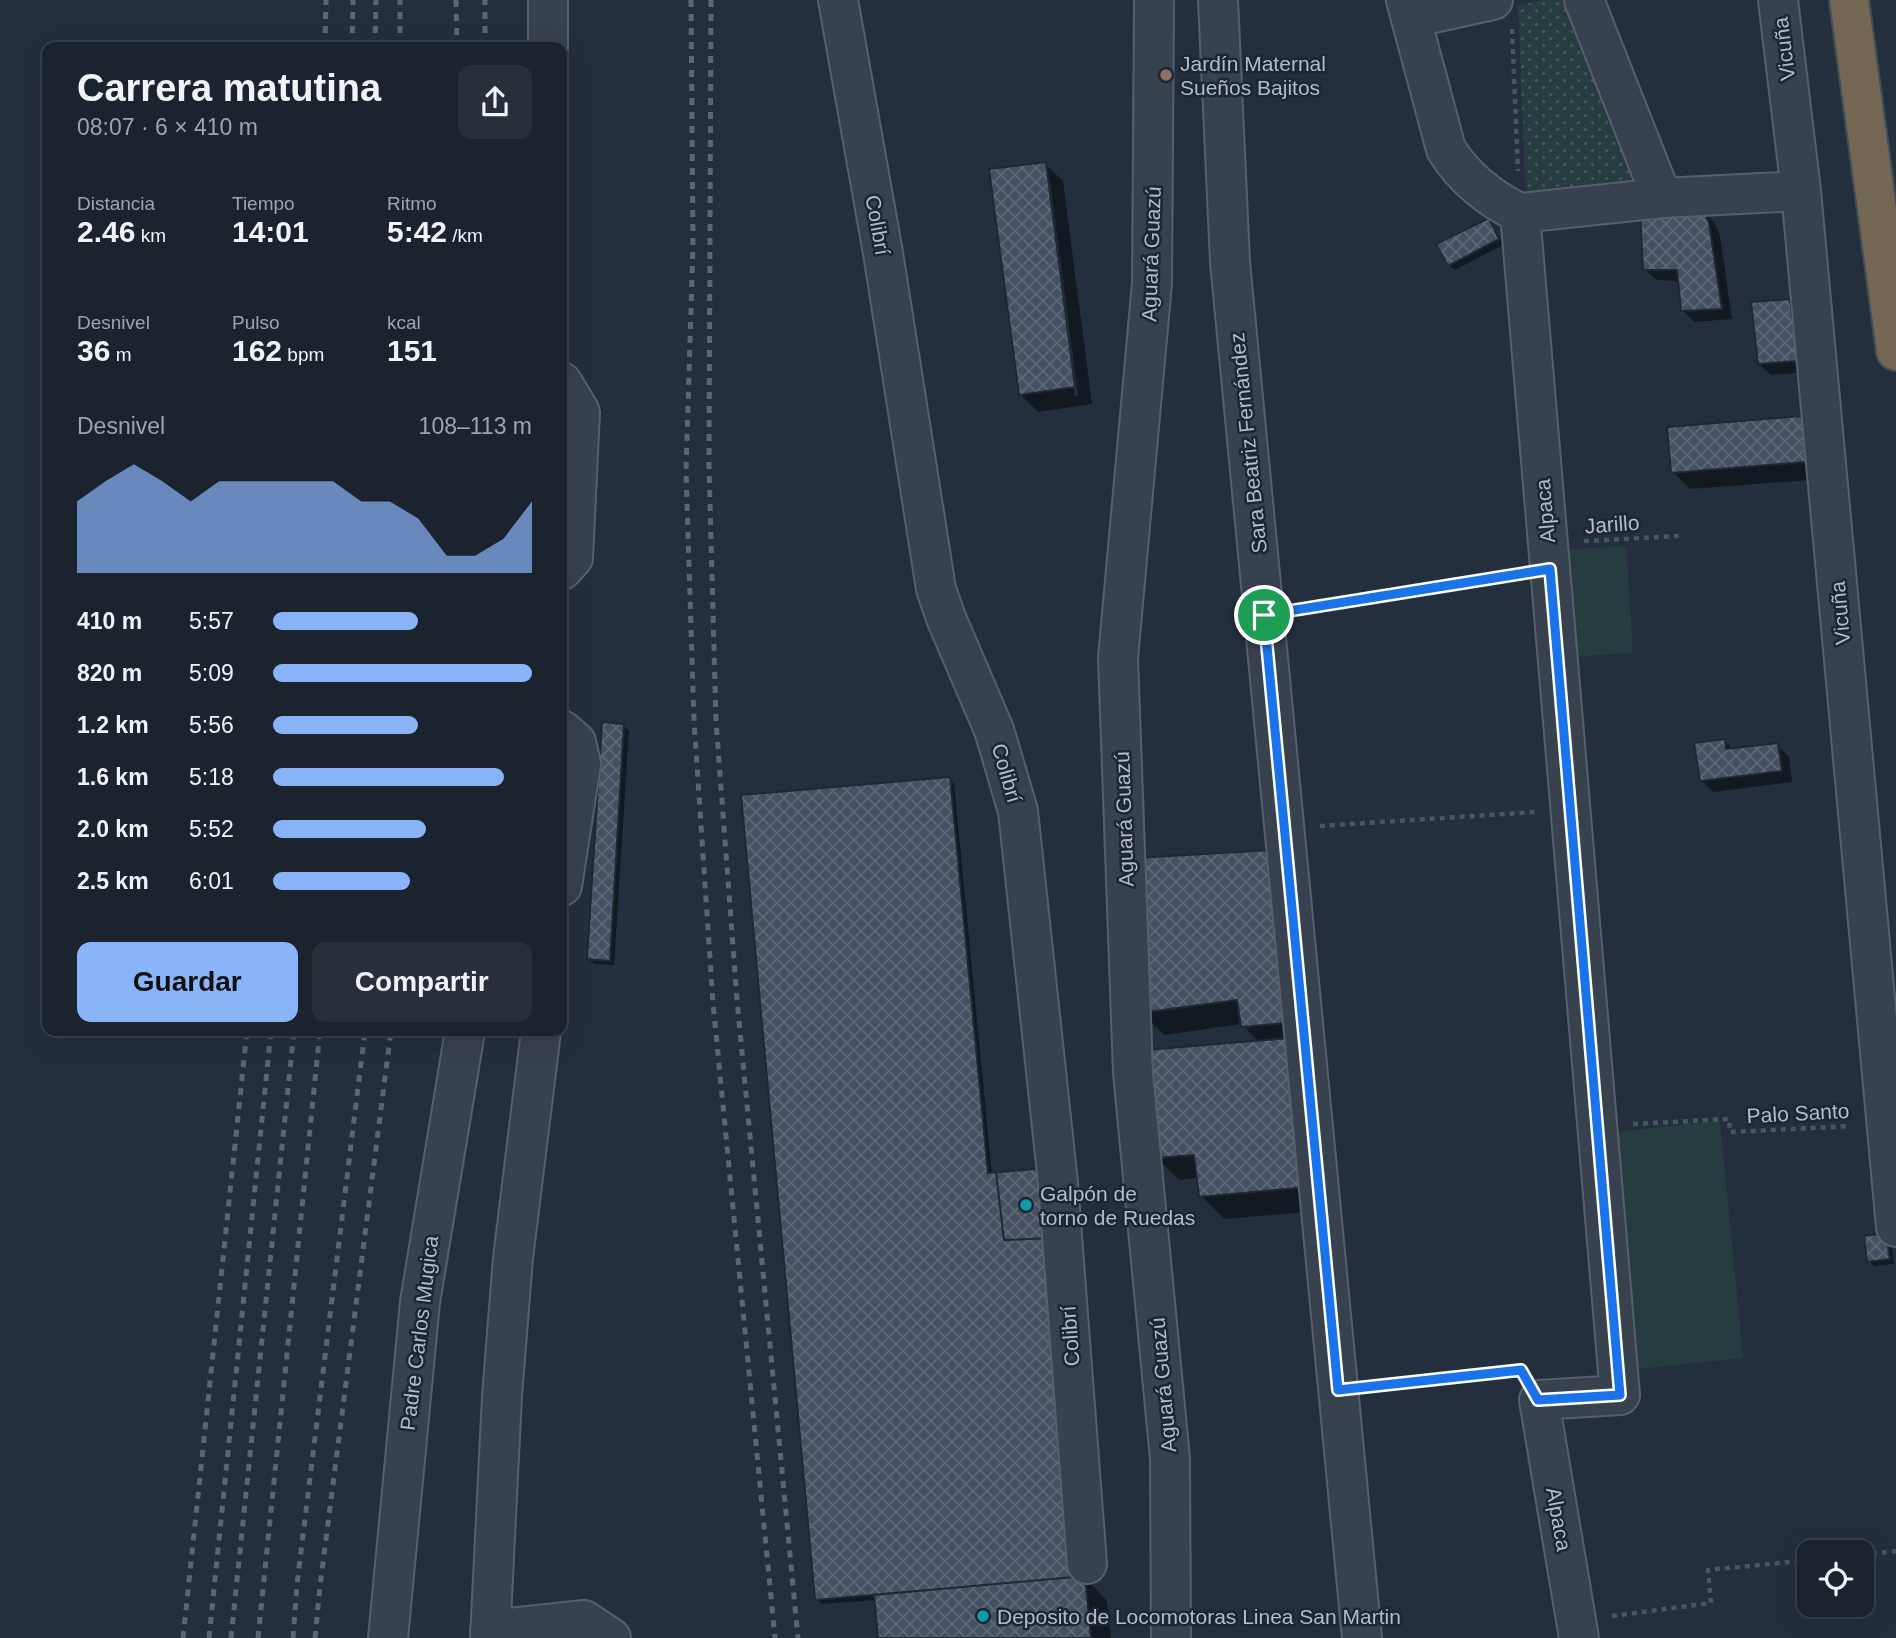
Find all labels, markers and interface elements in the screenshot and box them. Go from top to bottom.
street label: Vicuña [1769,16,1799,82]
place label: Jardín Maternal Sueños Bajitos [1180,52,1326,99]
button: share [458,65,532,139]
text: Carrera matutina [77,67,381,109]
marker: Jardín Maternal Sueños Bajitos [1158,67,1174,83]
text: 08:07 · 6 × 410 m [77,114,258,140]
street label: Aguará Guazú [1137,186,1165,322]
text: Distancia [77,193,155,214]
text: Tiempo [232,193,295,214]
text: Ritmo [387,193,437,214]
street label: Colibrí [861,193,895,257]
text: 2.46 [77,215,135,248]
text: 14:01 [232,215,309,248]
text: 5:42 [387,215,447,248]
text: km [135,225,166,246]
text: /km [447,225,483,246]
text: Desnivel [77,312,150,333]
text: Pulso [232,312,280,333]
text: kcal [387,312,421,333]
street label: Sara Beatriz Fernández [1225,332,1271,554]
text: 36 [77,334,110,367]
text: 162 [232,334,282,367]
text: 151 [387,334,437,367]
text: m [110,344,131,365]
text: bpm [282,344,324,365]
text: Desnivel [77,413,165,439]
text: 108–113 m [419,413,532,439]
street label: Alpaca [1531,478,1559,544]
street label: Jarillo [1584,511,1640,537]
street label: Vicuña [1826,580,1854,646]
pin [1234,585,1294,645]
icon: arrive [1245,596,1283,634]
text: 410 m [77,608,142,634]
text: 5:57 [189,608,234,634]
text: 820 m [77,660,142,686]
text: 5:09 [189,660,234,686]
text: 1.2 km [77,712,149,738]
text: 5:56 [189,712,234,738]
street label: Colibrí [988,741,1026,805]
street label: Aguará Guazú [1110,751,1138,887]
text: 1.6 km [77,764,149,790]
text: 5:18 [189,764,234,790]
text: 2.0 km [77,816,149,842]
text: 5:52 [189,816,234,842]
text: 2.5 km [77,868,149,894]
text: 6:01 [189,868,234,894]
button: Guardar [77,942,298,1022]
button: Compartir [312,942,532,1022]
street label: Palo Santo [1746,1099,1850,1127]
place label: Galpón de torno de Ruedas [1040,1182,1195,1229]
marker: Galpón de torno de Ruedas [1018,1197,1034,1213]
street label: Padre Carlos Mugica [396,1234,442,1432]
street label: Colibrí [1056,1305,1084,1367]
street label: Aguará Guazú [1146,1317,1180,1453]
street label: Alpaca [1542,1485,1576,1553]
map controls [1797,1540,1874,1617]
button: locate [1797,1540,1874,1617]
place label: Deposito de Locomotoras Linea San Martin [997,1605,1401,1628]
marker: Deposito de Locomotoras Linea San Martin [975,1608,991,1624]

